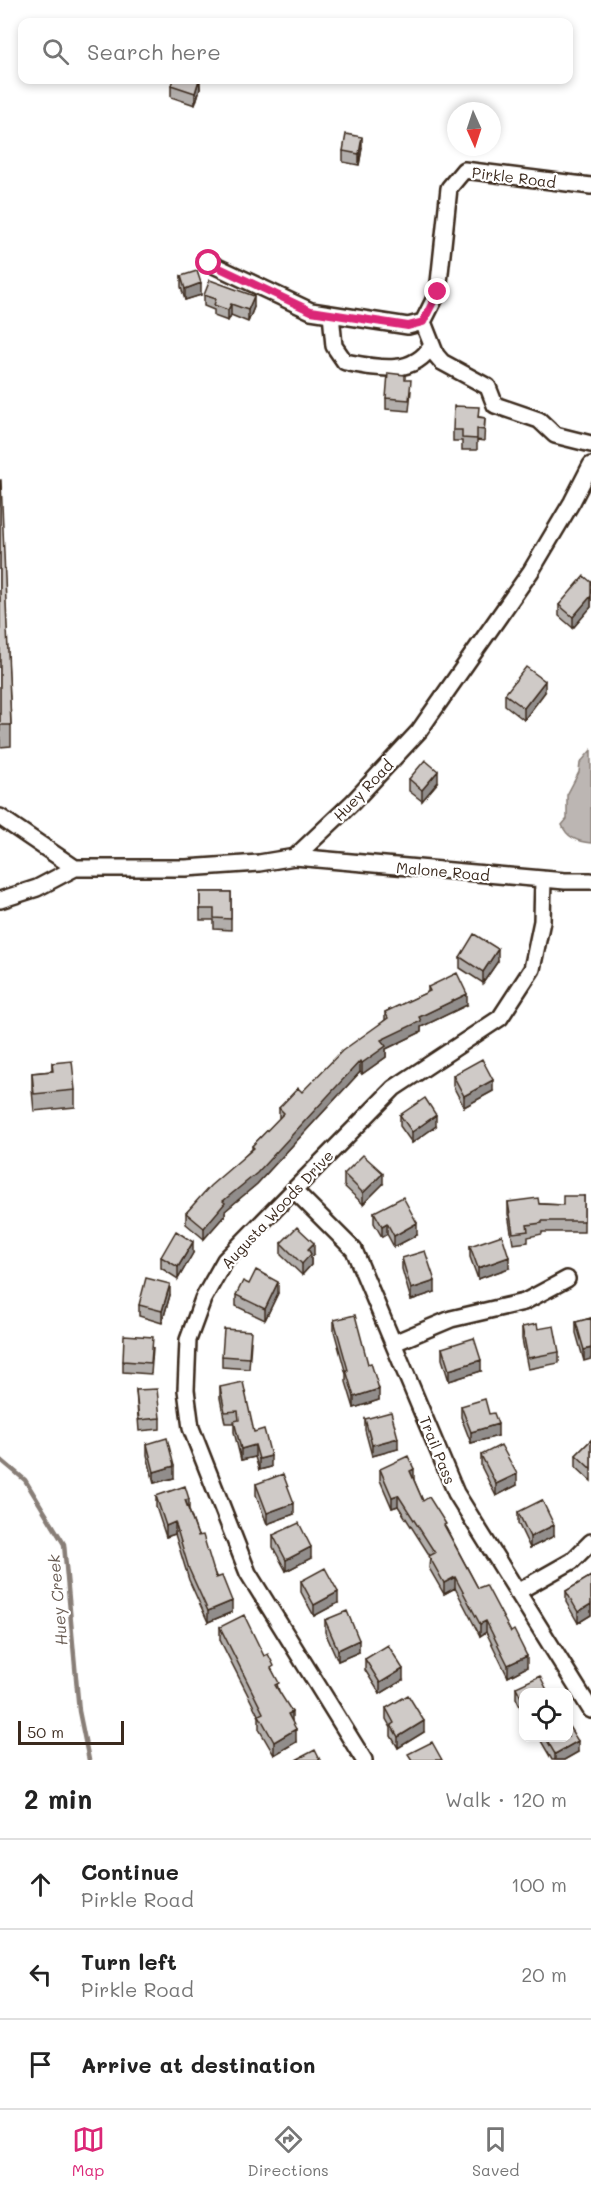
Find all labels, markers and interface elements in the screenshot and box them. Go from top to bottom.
search box [18,18,573,84]
icon: search [39,35,72,68]
text: Search here [87,37,221,66]
north arrow [447,102,501,156]
street label: Pirkle Road [471,162,557,192]
route start [195,249,221,275]
route end [424,278,450,304]
street label: Huey Road [329,755,397,825]
street label: Malone Road [395,857,491,885]
street label: Augusta Woods Drive [217,1145,337,1273]
street label: Trail Pass [415,1413,461,1487]
water label: Huey Creek [43,1553,71,1646]
map controls [519,1688,573,1742]
button: locate [519,1688,573,1742]
scale bar [18,1718,124,1746]
text: 50 m [27,1721,64,1742]
text: 2 min [24,1782,92,1816]
text: Walk · 120 m [445,1786,567,1812]
text: Continue [81,1857,179,1886]
icon: ahead [24,1868,57,1901]
text: 100 m [511,1871,567,1897]
text: Pirkle Road [81,1886,194,1912]
text: Turn left [81,1947,177,1976]
icon: left [24,1958,57,1991]
text: 20 m [521,1961,567,1987]
text: Pirkle Road [81,1976,194,2002]
icon: arrive [24,2048,57,2081]
text: Arrive at destination [81,2050,316,2079]
tab: Map [72,2123,105,2180]
tab: Directions [248,2123,329,2180]
tab: Saved [472,2123,519,2180]

